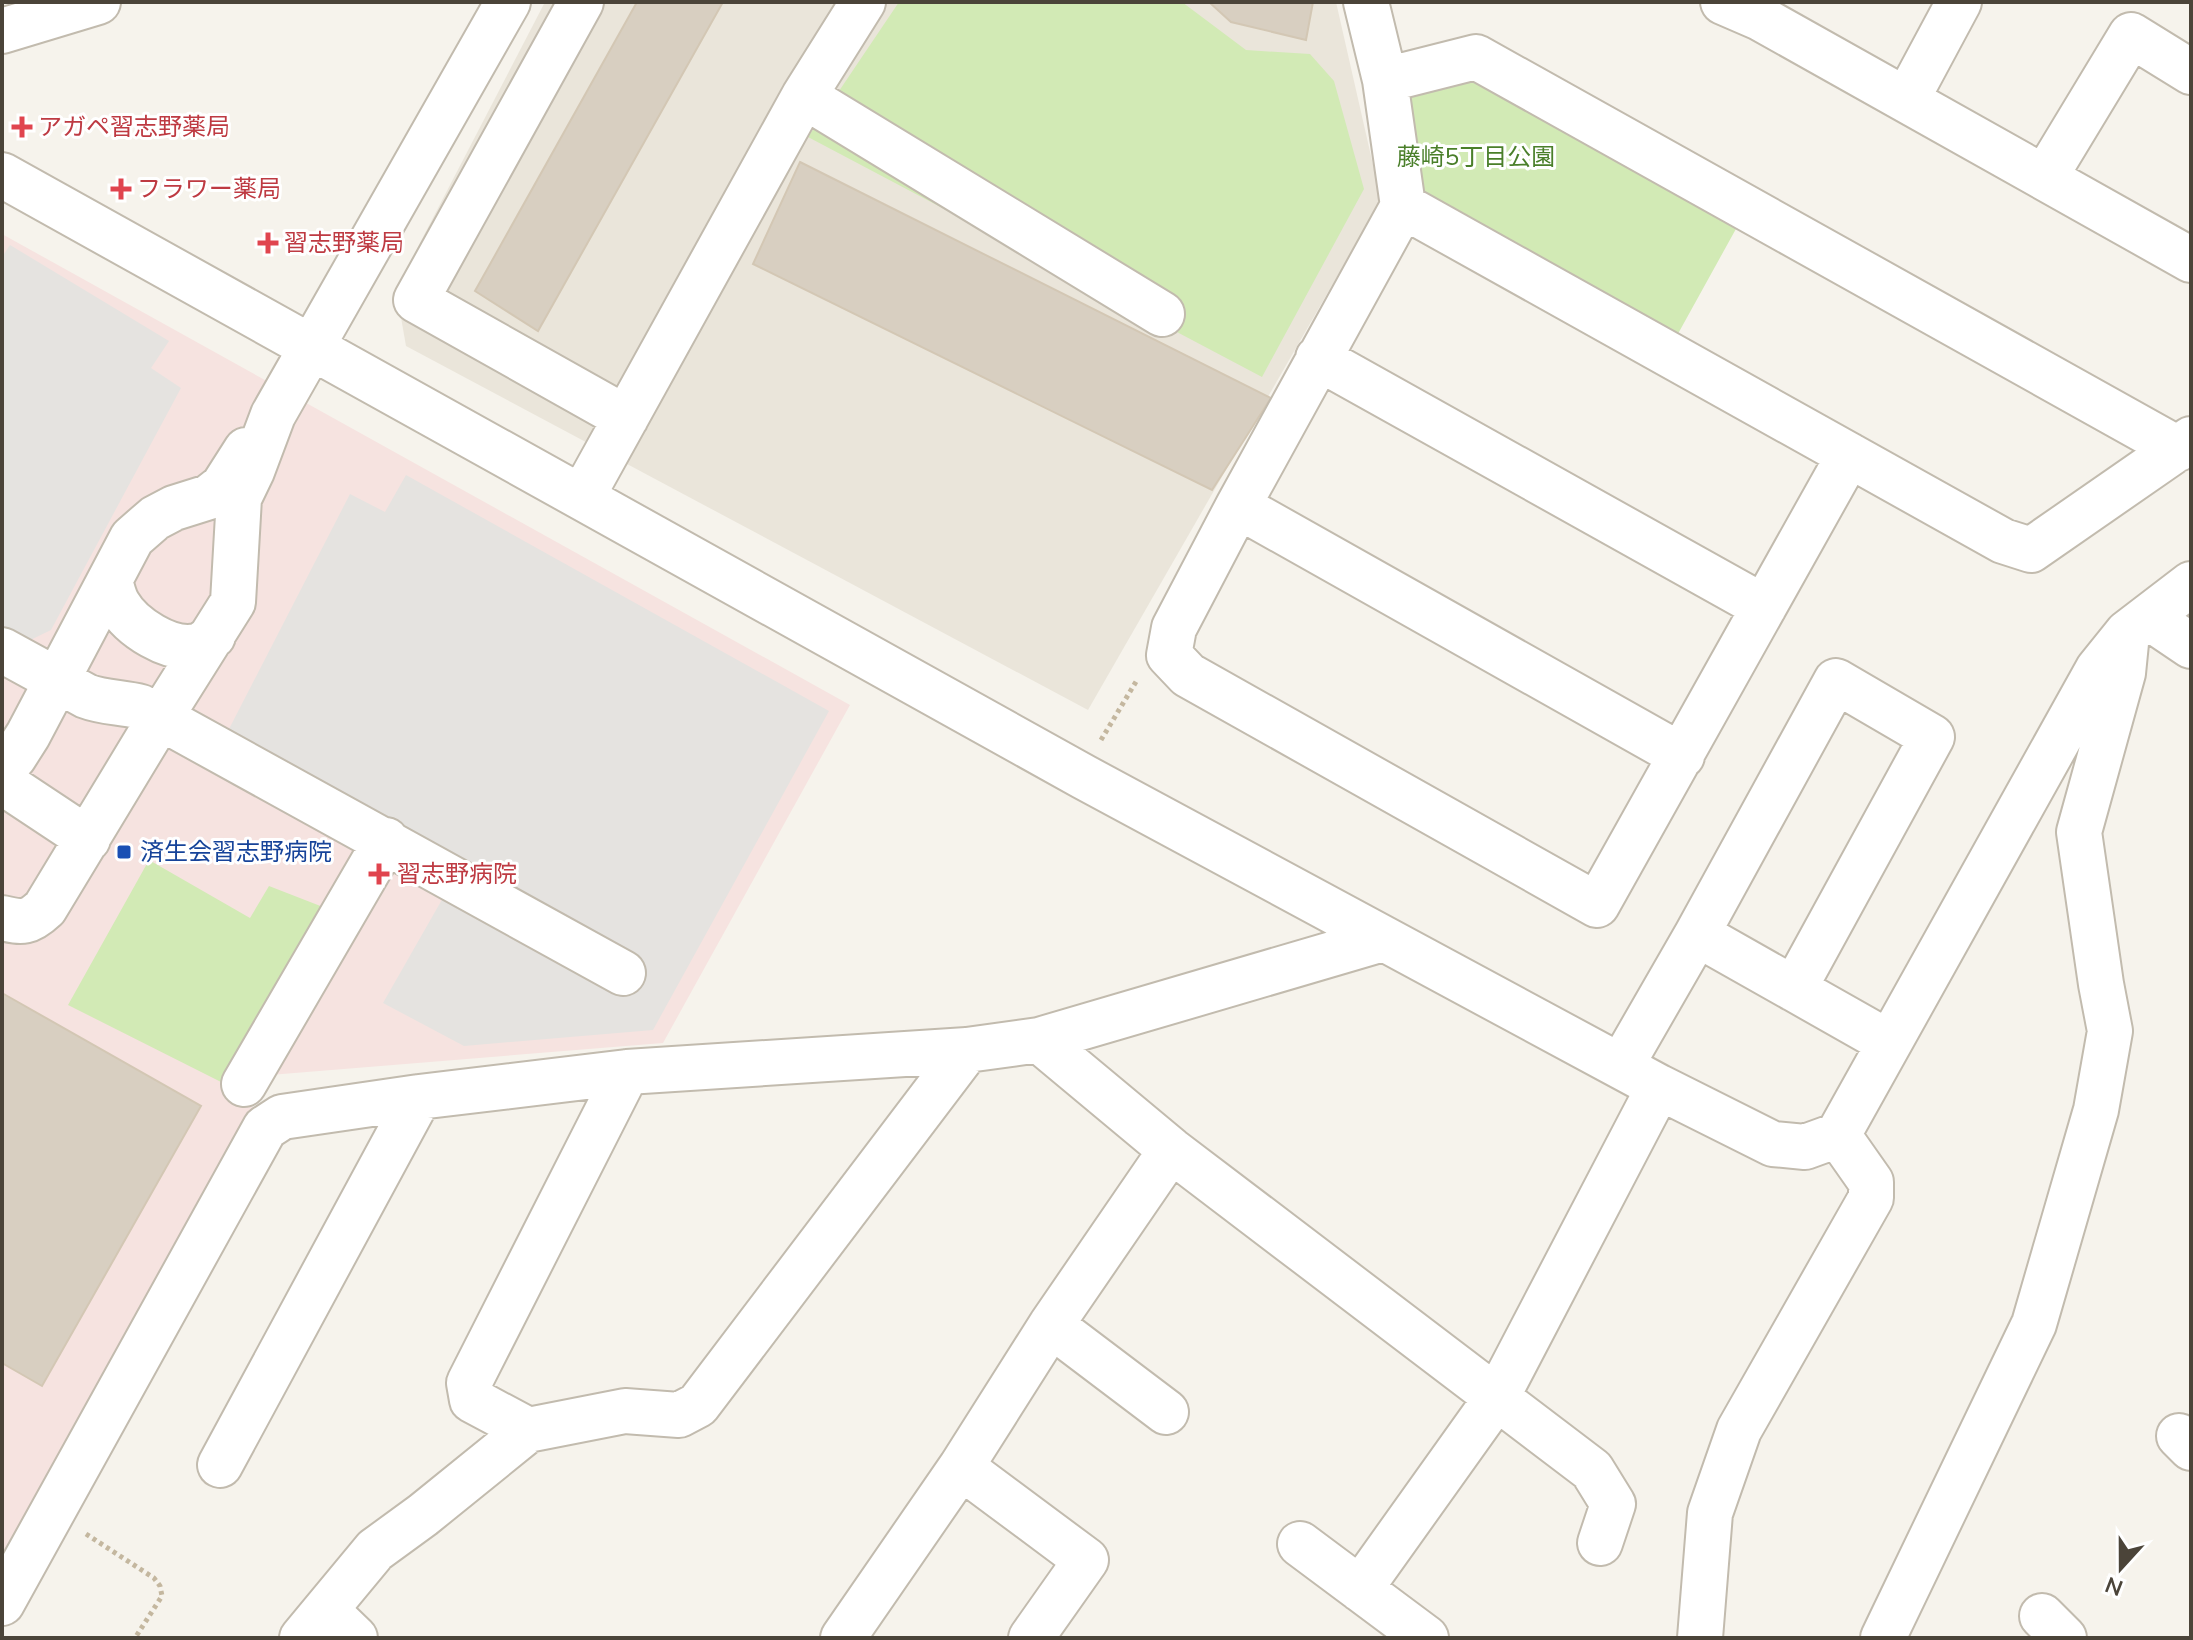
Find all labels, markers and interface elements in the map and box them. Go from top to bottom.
place label: アガペ習志野薬局 [38,111,230,141]
marker: アガペ習志野薬局 [13,118,31,136]
park label: 藤崎5丁目公園 [1397,141,1555,171]
place label: フラワー薬局 [137,173,281,203]
marker: フラワー薬局 [112,180,130,198]
place label: 習志野薬局 [284,227,404,257]
marker: 習志野薬局 [259,234,277,252]
place label: 済生会習志野病院 [140,836,332,866]
marker: 済生会習志野病院 [115,843,133,861]
place label: 習志野病院 [397,858,517,888]
marker: 習志野病院 [368,863,390,885]
north arrow [2081,1528,2161,1608]
text: N [2101,1571,2127,1603]

